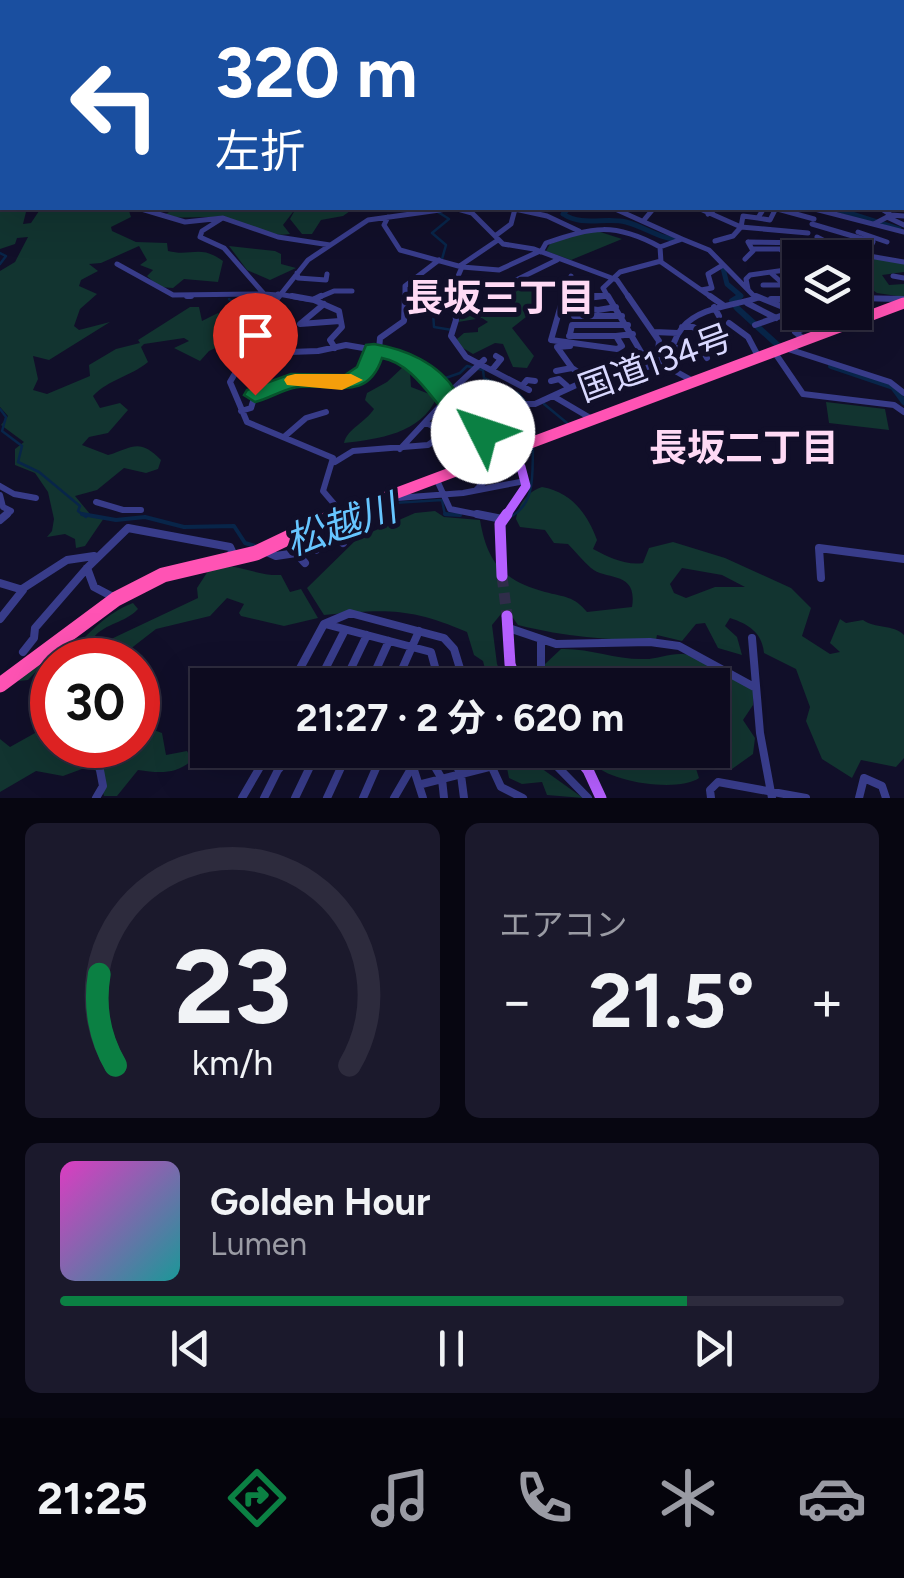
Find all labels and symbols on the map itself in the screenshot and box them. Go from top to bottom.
district label: 長坂三丁目 [405,275,595,321]
pin [213,293,298,396]
street label: 国道134号 [573,316,737,410]
position arrow [431,380,535,484]
district label: 長坂二丁目 [649,425,839,471]
water label: 松越川 [280,483,406,565]
speed limit sign: 30 [30,638,160,768]

